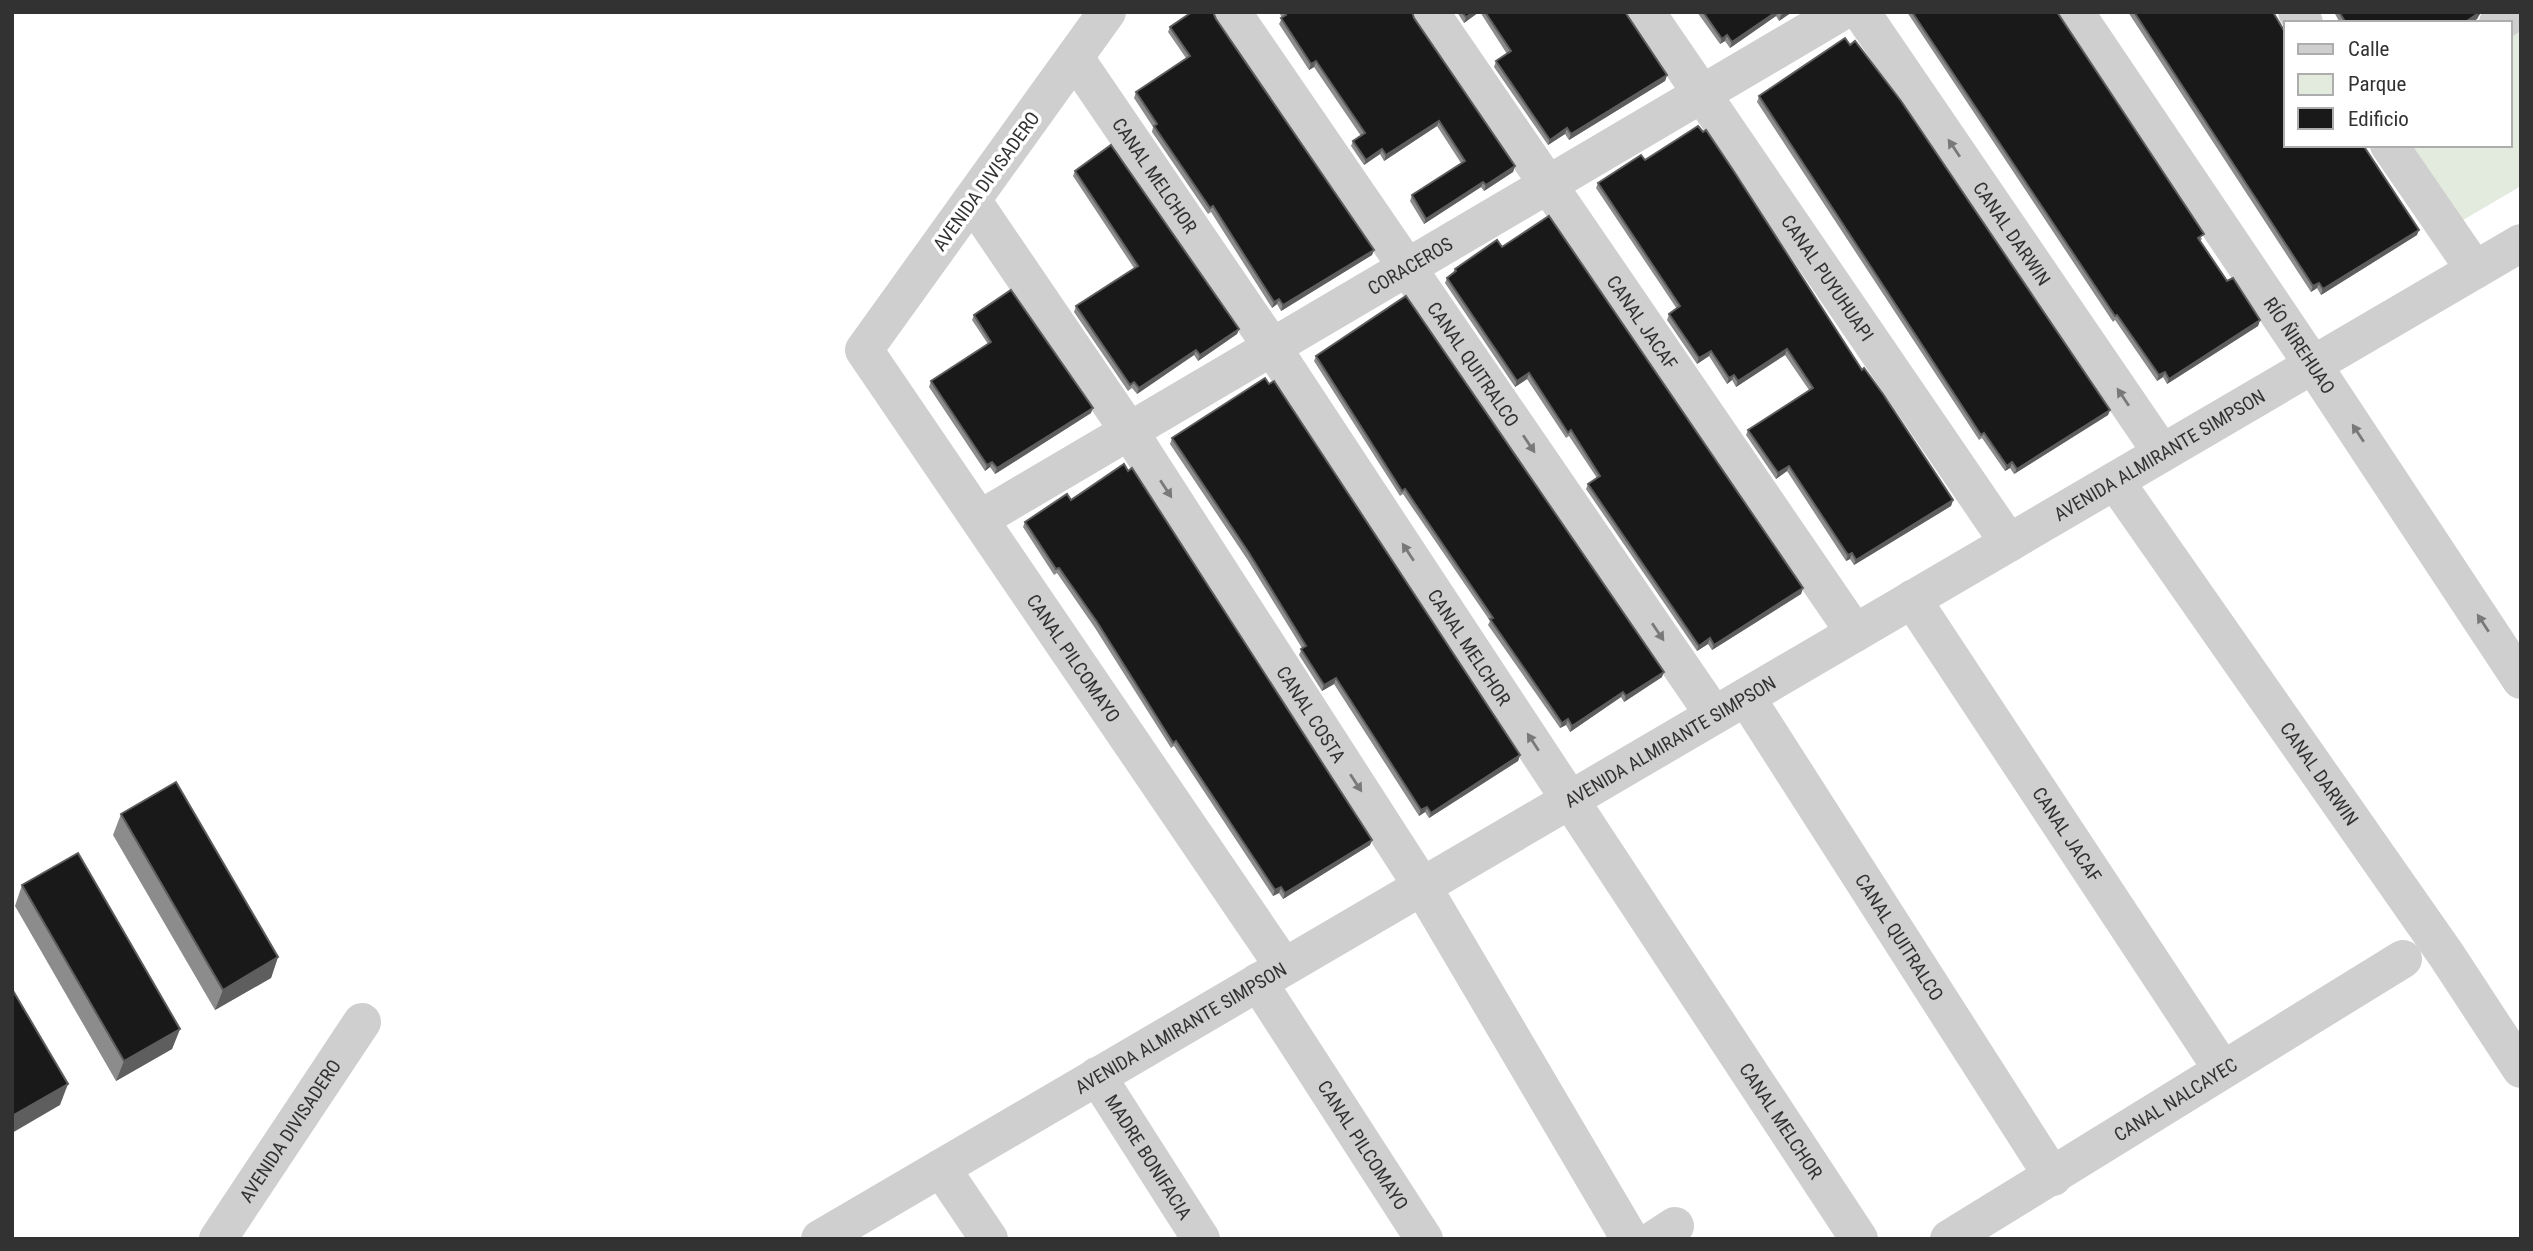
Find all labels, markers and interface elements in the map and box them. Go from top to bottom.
legend [2284,21,2512,147]
text: Calle [2348,37,2390,61]
text: Parque [2348,72,2406,96]
street label: AVENIDA DIVISADERO [928,107,1045,255]
text: Edificio [2348,107,2409,131]
street label: CANAL MELCHOR [1107,114,1202,238]
one-way arrow [1947,139,1961,157]
street label: CANAL DARWIN [1968,177,2055,290]
street label: CANAL PUYUHUAPI [1776,211,1878,346]
street label: CORACEROS [1364,232,1457,300]
street label: CANAL JACAF [1602,271,1682,374]
street label: RÍO ÑIREHUAO [2259,293,2340,398]
street label: CANAL QUITRALCO [1422,298,1524,431]
street label: AVENIDA ALMIRANTE SIMPSON [2050,384,2269,526]
one-way arrow [2116,388,2130,406]
one-way arrow [2352,423,2365,443]
one-way arrow [1522,435,1535,454]
one-way arrow [1159,479,1172,498]
one-way arrow [1402,543,1415,562]
street label: CANAL MELCHOR [1423,585,1516,710]
street label: CANAL PILCOMAYO [1022,590,1125,727]
one-way arrow [2477,613,2490,633]
one-way arrow [1651,622,1664,642]
street label: CANAL COSTA [1271,662,1350,767]
street label: AVENIDA ALMIRANTE SIMPSON [1561,671,1780,812]
street label: CANAL DARWIN [2275,718,2363,830]
one-way arrow [1527,733,1540,752]
one-way arrow [1349,773,1362,792]
street label: CANAL JACAF [2027,783,2106,886]
street label: CANAL QUITRALCO [1850,870,1948,1005]
street label: AVENIDA ALMIRANTE SIMPSON [1071,957,1291,1099]
street label: CANAL NALCAYEC [2110,1053,2242,1146]
street label: AVENIDA DIVISADERO [235,1055,346,1207]
street label: CANAL MELCHOR [1734,1059,1827,1183]
street label: CANAL PILCOMAYO [1313,1076,1413,1214]
street label: MADRE BONIFACIA [1100,1090,1197,1224]

